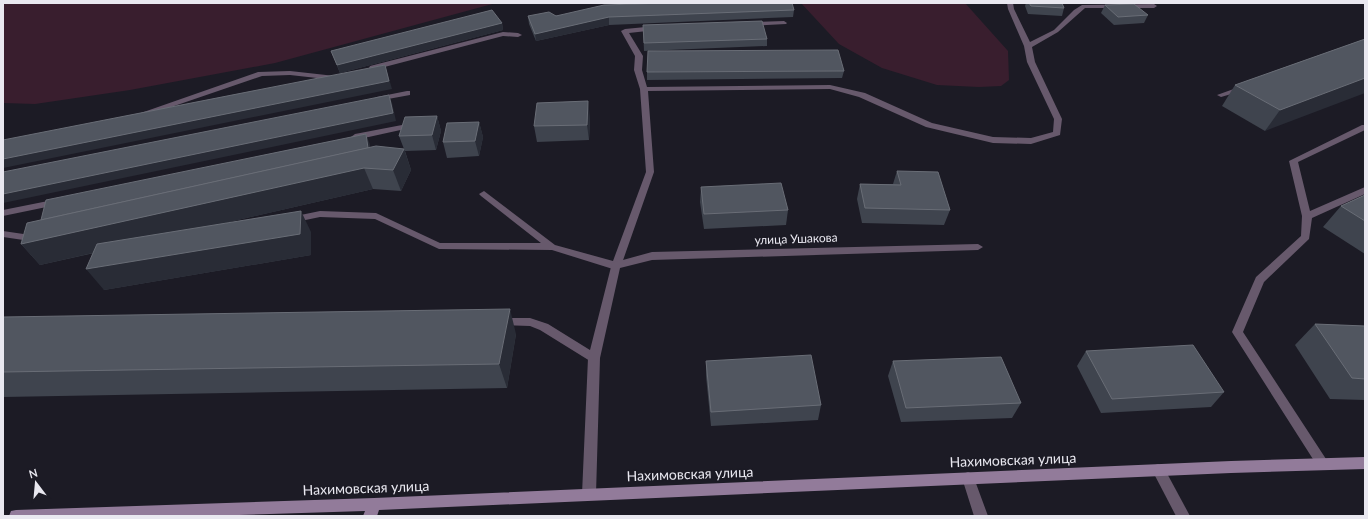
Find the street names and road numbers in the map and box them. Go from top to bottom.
street label: улица Ушакова [754,230,838,247]
street label: Нахимовская улица [949,449,1077,470]
street label: Нахимовская улица [626,463,754,484]
street label: Нахимовская улица [302,477,430,498]

